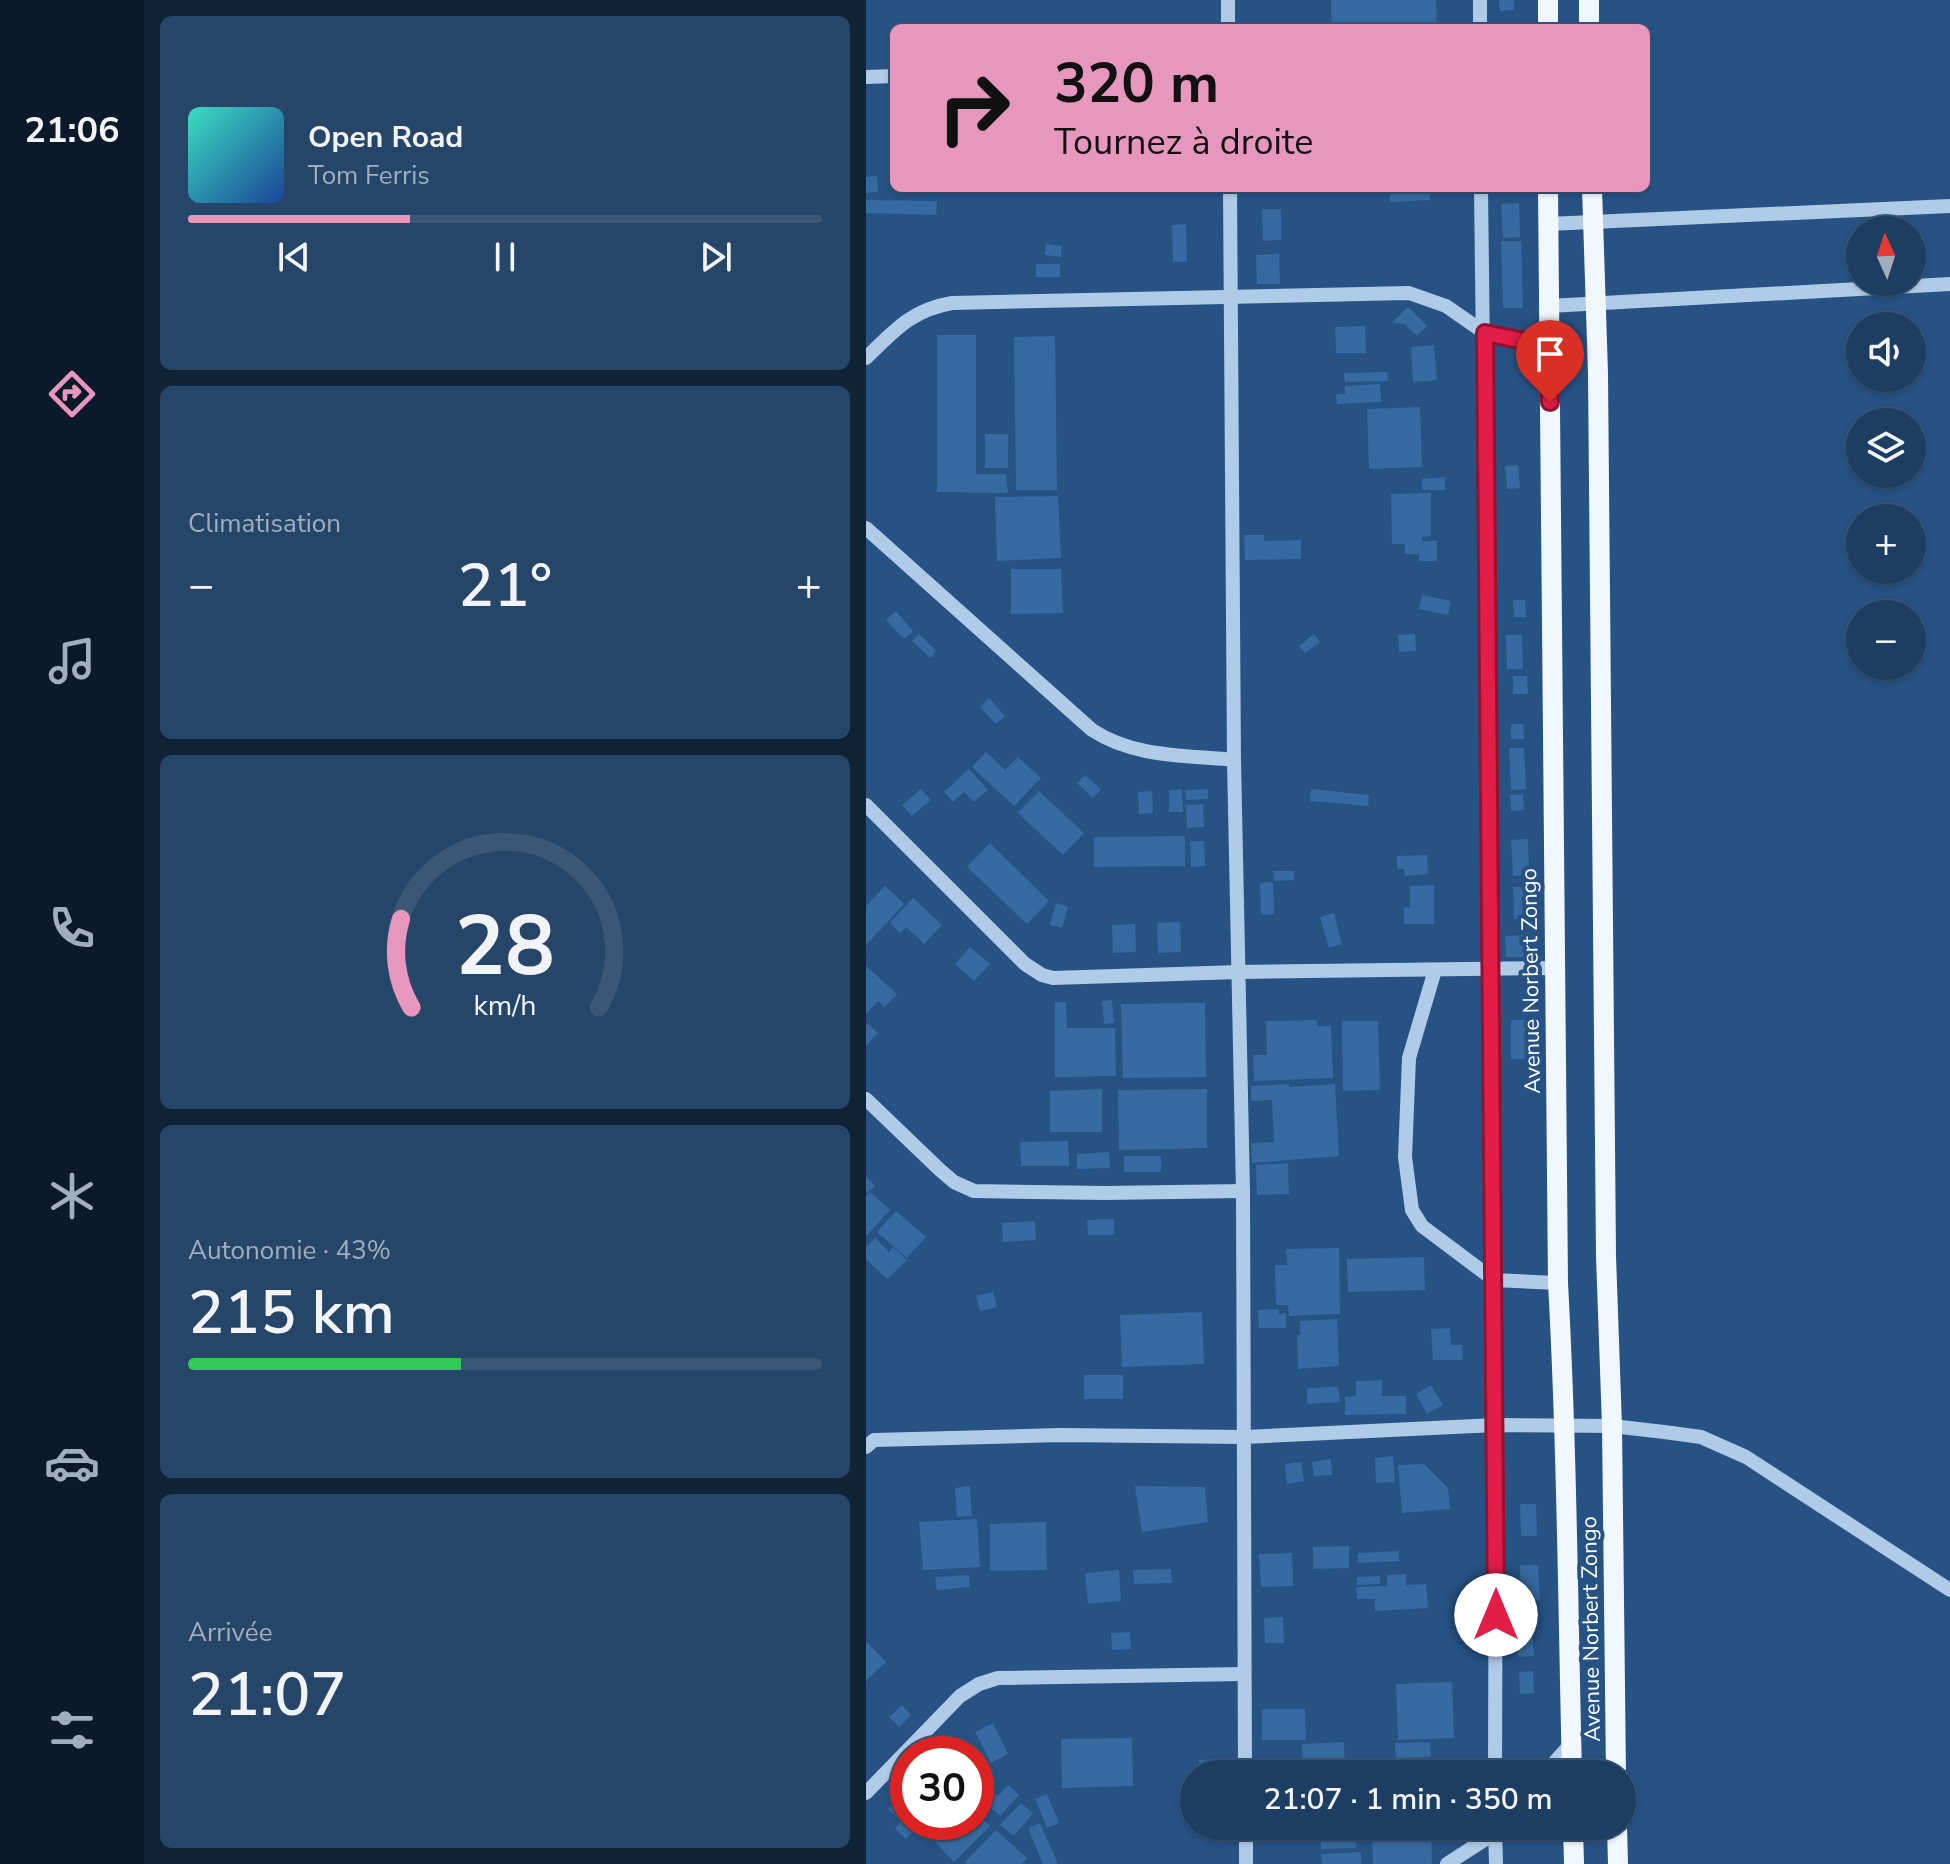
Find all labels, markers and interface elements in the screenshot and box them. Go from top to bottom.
text: 320 m [1054,45,1219,122]
icon: right [922,56,1026,160]
text: 21:06 [24,106,120,155]
text: Open Road [308,117,463,158]
text: Tournez à droite [1054,118,1313,167]
text: Tom Ferris [308,158,430,193]
north arrow [1846,216,1926,296]
map controls [1846,216,1926,680]
icon: previous [272,235,316,279]
icon: pause [483,235,527,279]
icon: next [694,235,738,279]
button: sound [1846,312,1926,392]
pin [1516,320,1584,402]
icon: arrive [1528,332,1572,376]
icon: directions [44,366,100,422]
button: layers [1846,408,1926,488]
button: + [1846,504,1926,584]
text: Climatisation [188,506,341,541]
text: 21° [458,545,552,627]
text: − [188,556,214,616]
text: + [796,556,822,616]
button: − [1846,600,1926,680]
icon: music [44,633,100,689]
street label: Avenue Norbert Zongo [1514,868,1548,1094]
text: 28 [455,890,555,1003]
icon: phone [44,900,100,956]
text: km/h [474,986,536,1025]
icon: climate [44,1168,100,1224]
text: Autonomie · 43% [188,1233,391,1268]
text: 215 km [188,1272,395,1354]
icon: car [44,1435,100,1491]
street label: Avenue Norbert Zongo [1574,1516,1608,1742]
position arrow [1454,1573,1538,1657]
text: Arrivée [188,1615,272,1650]
text: 21:07 [188,1654,346,1736]
icon: filters [44,1702,100,1758]
speed limit sign: 30 [890,1736,994,1840]
text: 21:07 · 1 min · 350 m [1263,1779,1553,1820]

